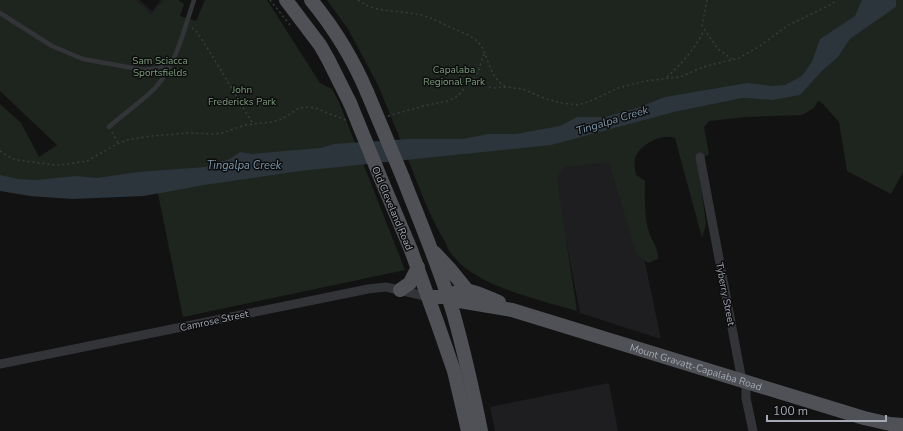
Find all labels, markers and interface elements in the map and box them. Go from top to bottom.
park label: Sam Sciacca Sportsfields [132,54,188,80]
park label: Capalaba Regional Park [423,63,486,89]
park label: John Fredericks Park [208,83,277,109]
water label: Tingalpa Creek [574,102,650,139]
water label: Tingalpa Creek [207,158,282,173]
street label: Old Cleveland Road [368,164,416,253]
street label: Tyberry Street [712,261,738,327]
street label: Camrose Street [179,307,250,335]
street label: Mount Gravatt-Capalaba Road [628,341,764,394]
scale bar [767,397,886,423]
text: 100 m [773,403,808,419]

